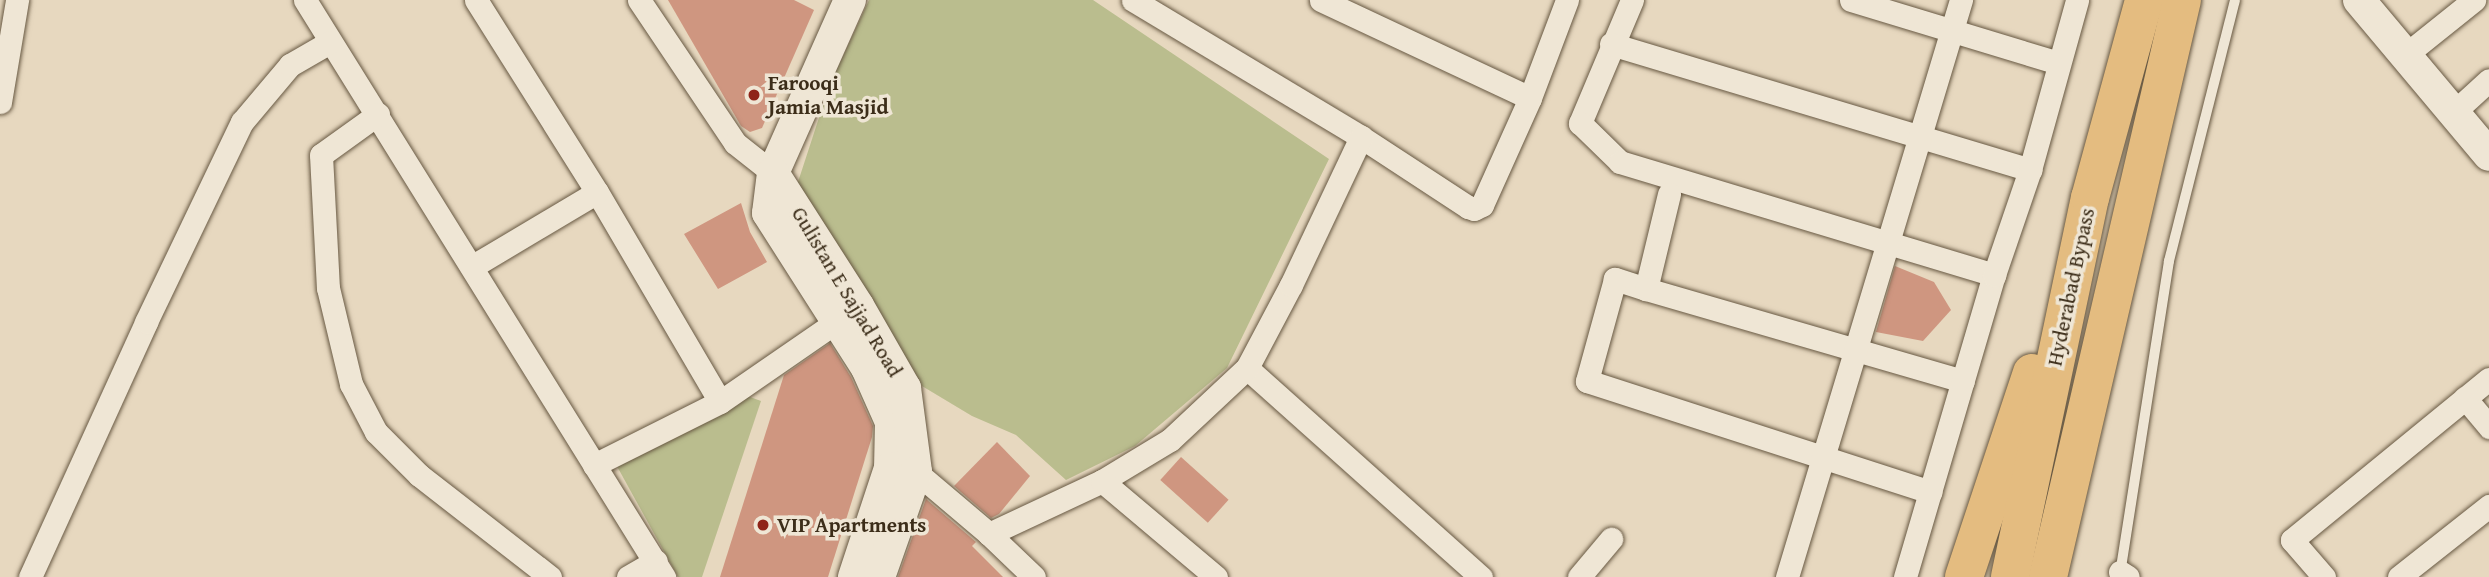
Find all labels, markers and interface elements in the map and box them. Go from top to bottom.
place label: Farooqi Jamia Masjid [768,70,889,120]
marker: Farooqi Jamia Masjid [746,87,762,103]
street label: Gulistan E Sajjad Road [786,202,908,382]
street label: Hyderabad Bypass [2042,206,2100,368]
place label: VIP Apartments [777,512,926,538]
marker: VIP Apartments [755,517,771,533]

